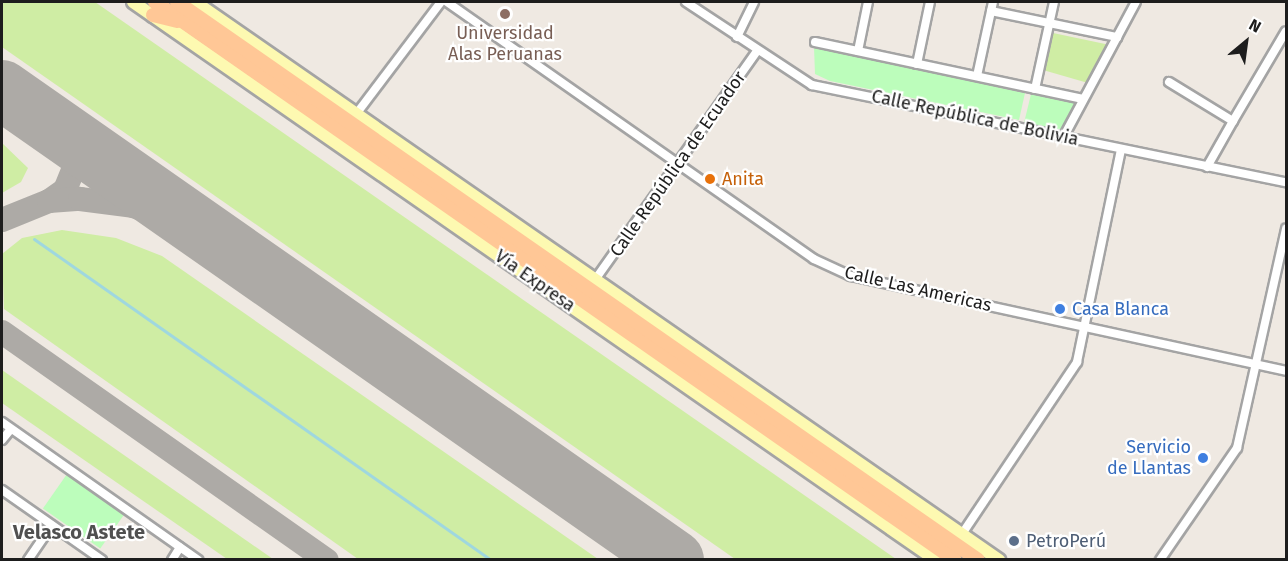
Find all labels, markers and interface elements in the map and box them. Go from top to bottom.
marker: Universidad Alas Peruanas [498,7,512,21]
north arrow [1216,12,1276,72]
text: N [1246,15,1264,37]
place label: Universidad Alas Peruanas [448,23,562,66]
street label: Calle República de Ecuador [606,67,750,261]
street label: Calle República de Bolivia [870,85,1080,151]
place label: Anita [722,168,764,190]
marker: Anita [703,172,717,186]
street label: Vía Expresa [491,245,579,317]
street label: Calle Las Americas [842,262,994,316]
place label: Casa Blanca [1072,298,1169,320]
marker: Casa Blanca [1053,302,1067,316]
place label: Servicio de Llantas [1107,437,1191,480]
marker: Servicio de Llantas [1196,451,1210,465]
district label: Velasco Astete [13,520,145,544]
place label: PetroPerú [1026,530,1106,552]
marker: PetroPerú [1007,534,1021,548]

